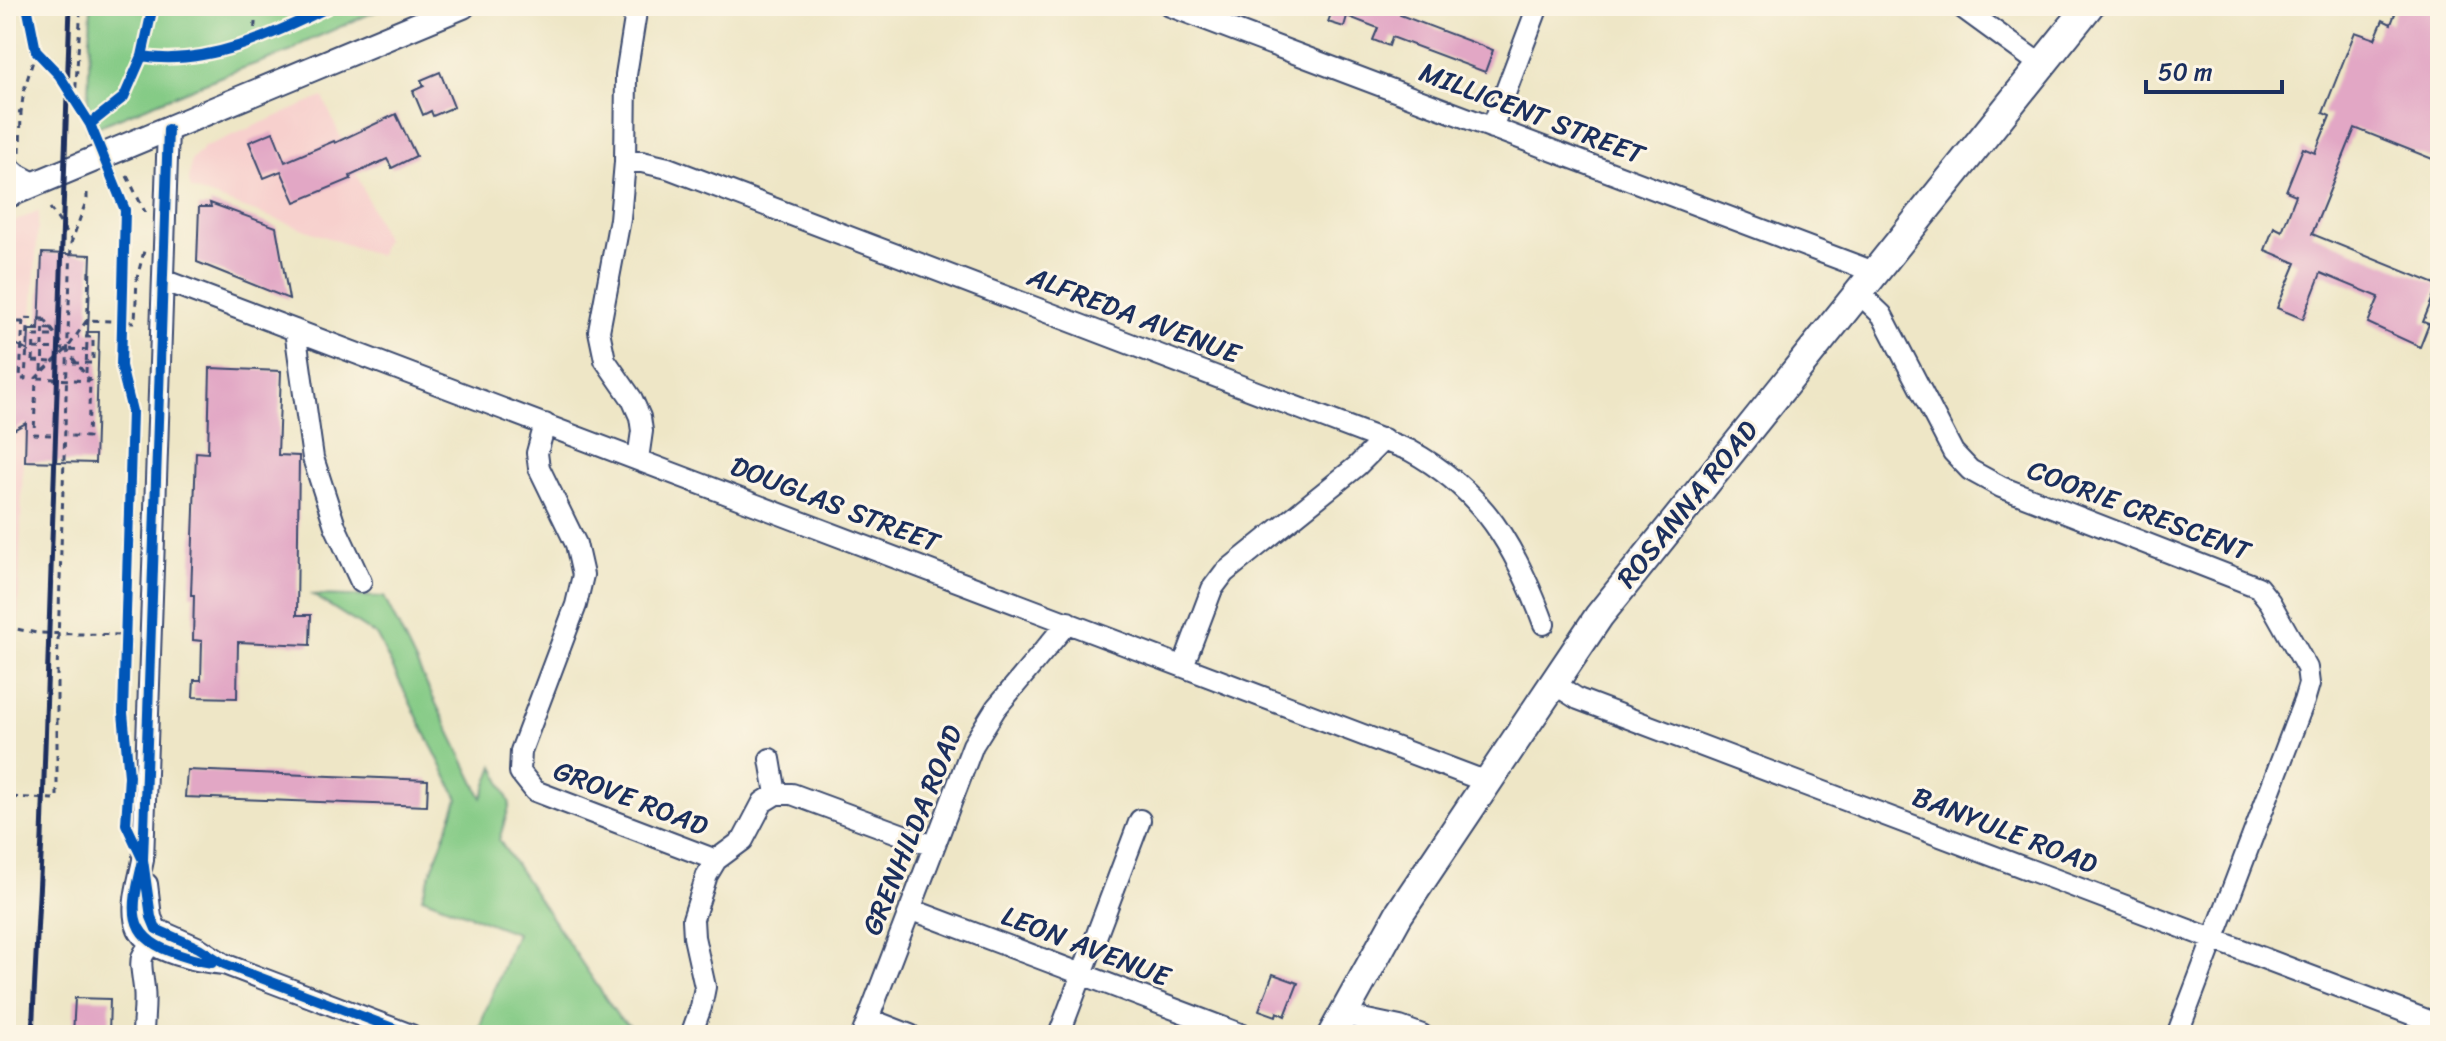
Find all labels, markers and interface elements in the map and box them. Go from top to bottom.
scale bar [2146,44,2282,94]
street label: MILLICENT STREET [1412,47,1653,179]
text: 50 m [2158,51,2213,93]
street label: ALFREDA AVENUE [1019,252,1249,379]
street label: ROSANNA ROAD [1603,409,1771,599]
street label: DOUGLAS STREET [723,442,949,567]
street label: COORIE CRESCENT [2020,445,2260,576]
street label: GRENHILDA ROAD [847,717,977,943]
street label: GROVE ROAD [546,746,716,850]
street label: BANYULE ROAD [1905,772,2105,888]
street label: LEON AVENUE [994,891,1179,1001]

